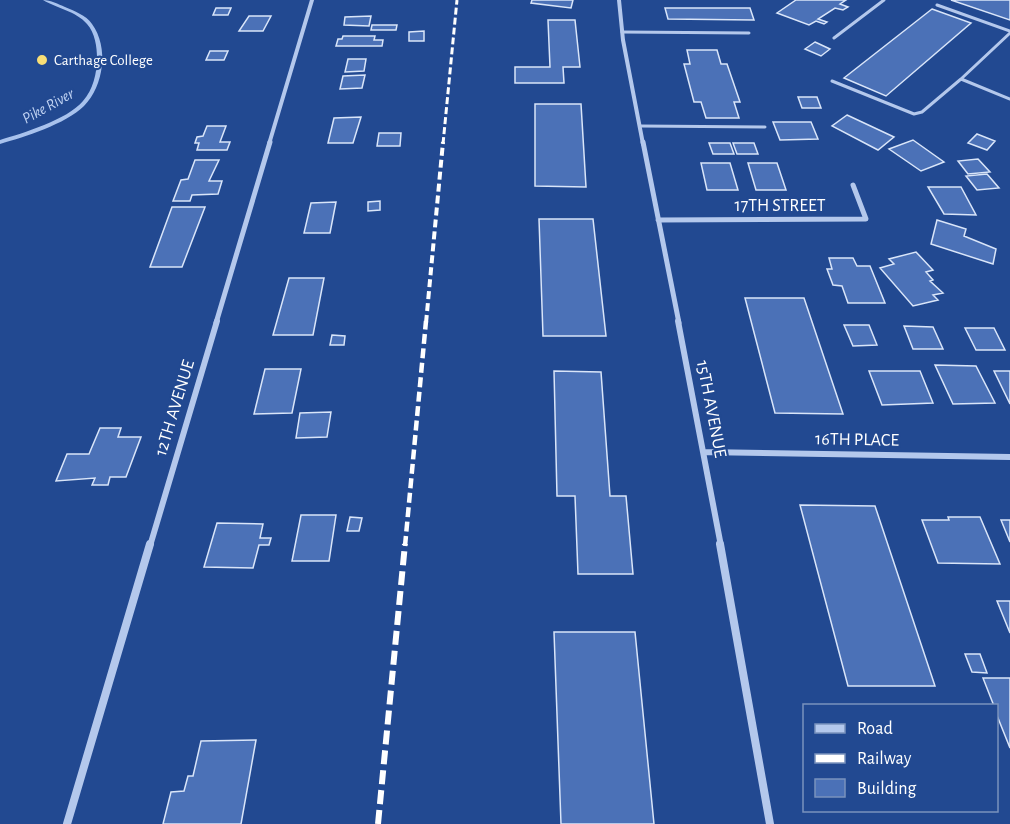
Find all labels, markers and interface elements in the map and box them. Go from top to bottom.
marker: Carthage College [35,53,49,67]
place label: Carthage College [54,53,153,68]
water label: Pike River [19,85,77,127]
street label: 17TH STREET [735,197,826,215]
street label: 12TH AVENUE [152,357,198,458]
street label: 15TH AVENUE [693,359,729,460]
street label: 16TH PLACE [815,430,899,450]
legend [803,704,998,812]
text: Road [857,720,893,738]
text: Railway [857,750,912,768]
text: Building [857,780,917,798]

